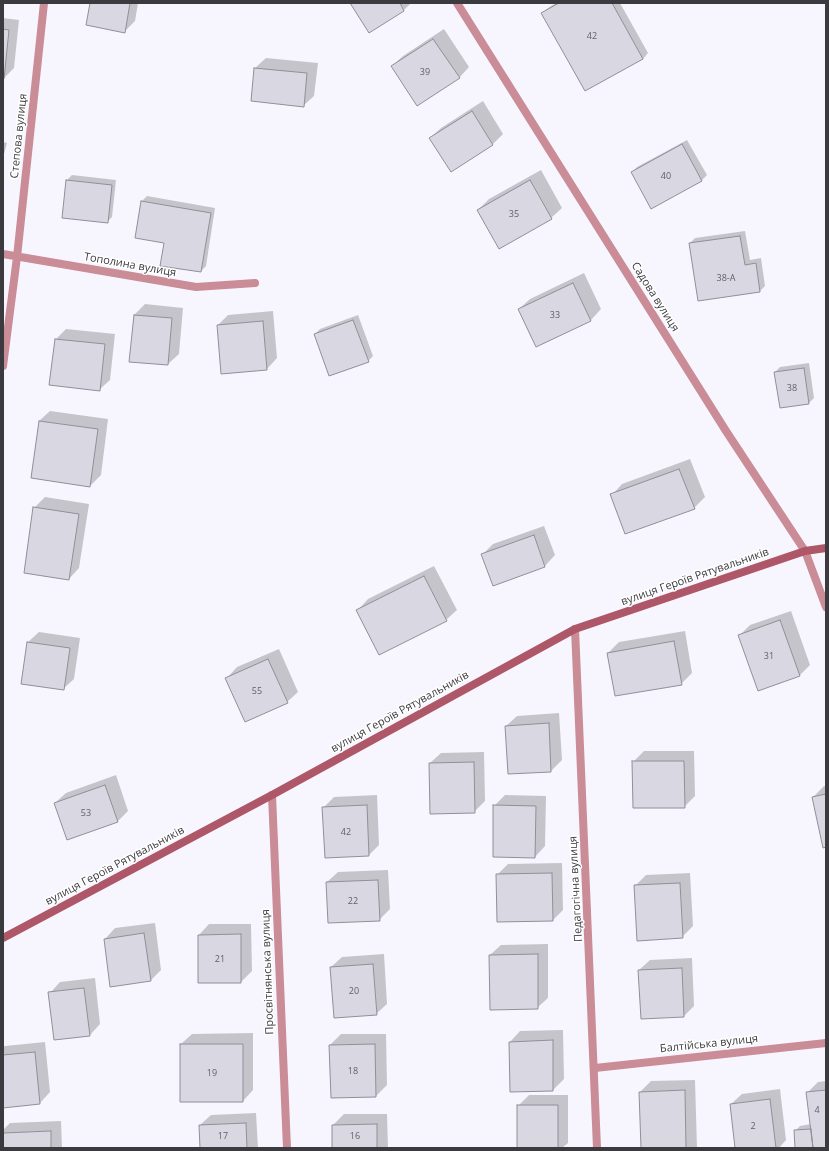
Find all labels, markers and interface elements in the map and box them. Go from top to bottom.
house number: 42 [587,31,597,41]
house number: 39 [420,67,430,77]
street label: Степова вулиця [8,93,30,179]
house number: 40 [661,171,671,181]
house number: 35 [509,209,519,219]
street label: Тополина вулиця [83,250,177,280]
street label: Садова вулиця [628,260,682,334]
house number: 38-А [717,273,735,283]
house number: 33 [550,310,560,320]
house number: 38 [787,383,797,393]
street label: вулиця Героїв Рятувальників [619,545,771,609]
house number: 31 [764,651,774,661]
street label: вулиця Героїв Рятувальників [329,669,471,755]
house number: 55 [252,686,262,696]
house number: 53 [81,808,91,818]
street label: вулиця Героїв Рятувальників [43,824,187,908]
house number: 42 [341,827,351,837]
street label: Педагогічна вулиця [567,836,585,942]
house number: 22 [348,896,358,906]
street label: Просвітнянська вулиця [259,909,277,1035]
house number: 21 [215,954,225,964]
house number: 20 [349,986,359,996]
street label: Балтійська вулиця [659,1032,759,1056]
house number: 18 [348,1066,358,1076]
house number: 19 [207,1068,217,1078]
house number: 4 [814,1105,820,1115]
house number: 2 [750,1121,756,1131]
house number: 17 [218,1131,228,1141]
house number: 16 [350,1131,360,1141]

